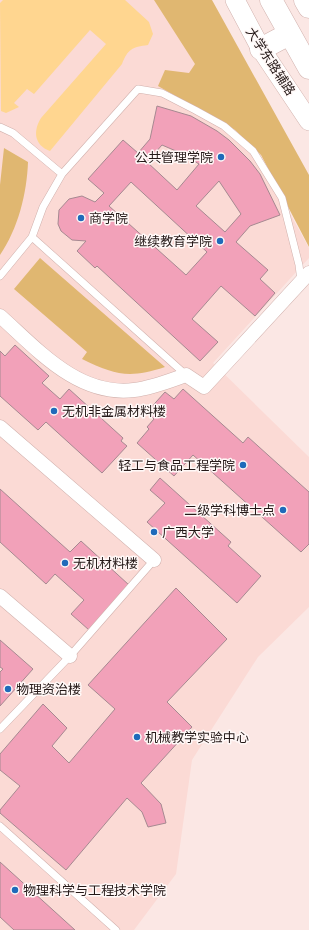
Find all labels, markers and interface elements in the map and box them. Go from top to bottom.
street label: 大学东路辅路 [242,23,301,99]
place label: 公共管理学院 [135,147,213,166]
marker: 公共管理学院 [216,152,226,162]
place label: 商学院 [89,208,128,227]
marker: 商学院 [76,213,86,223]
place label: 继续教育学院 [134,231,212,250]
marker: 继续教育学院 [215,236,225,246]
place label: 无机非金属材料楼 [62,401,166,420]
marker: 无机非金属材料楼 [49,406,59,416]
place label: 轻工与食品工程学院 [118,455,235,474]
marker: 轻工与食品工程学院 [238,460,248,470]
place label: 二级学科博士点 [184,500,275,519]
marker: 二级学科博士点 [278,505,288,515]
place label: 广西大学 [162,522,214,541]
marker: 广西大学 [149,527,159,537]
place label: 无机材料楼 [73,553,138,572]
marker: 无机材料楼 [60,558,70,568]
place label: 物理资治楼 [16,679,81,698]
marker: 物理资治楼 [3,684,13,694]
place label: 机械教学实验中心 [145,727,249,746]
marker: 机械教学实验中心 [132,732,142,742]
place label: 物理科学与工程技术学院 [23,880,166,899]
marker: 物理科学与工程技术学院 [10,885,20,895]

